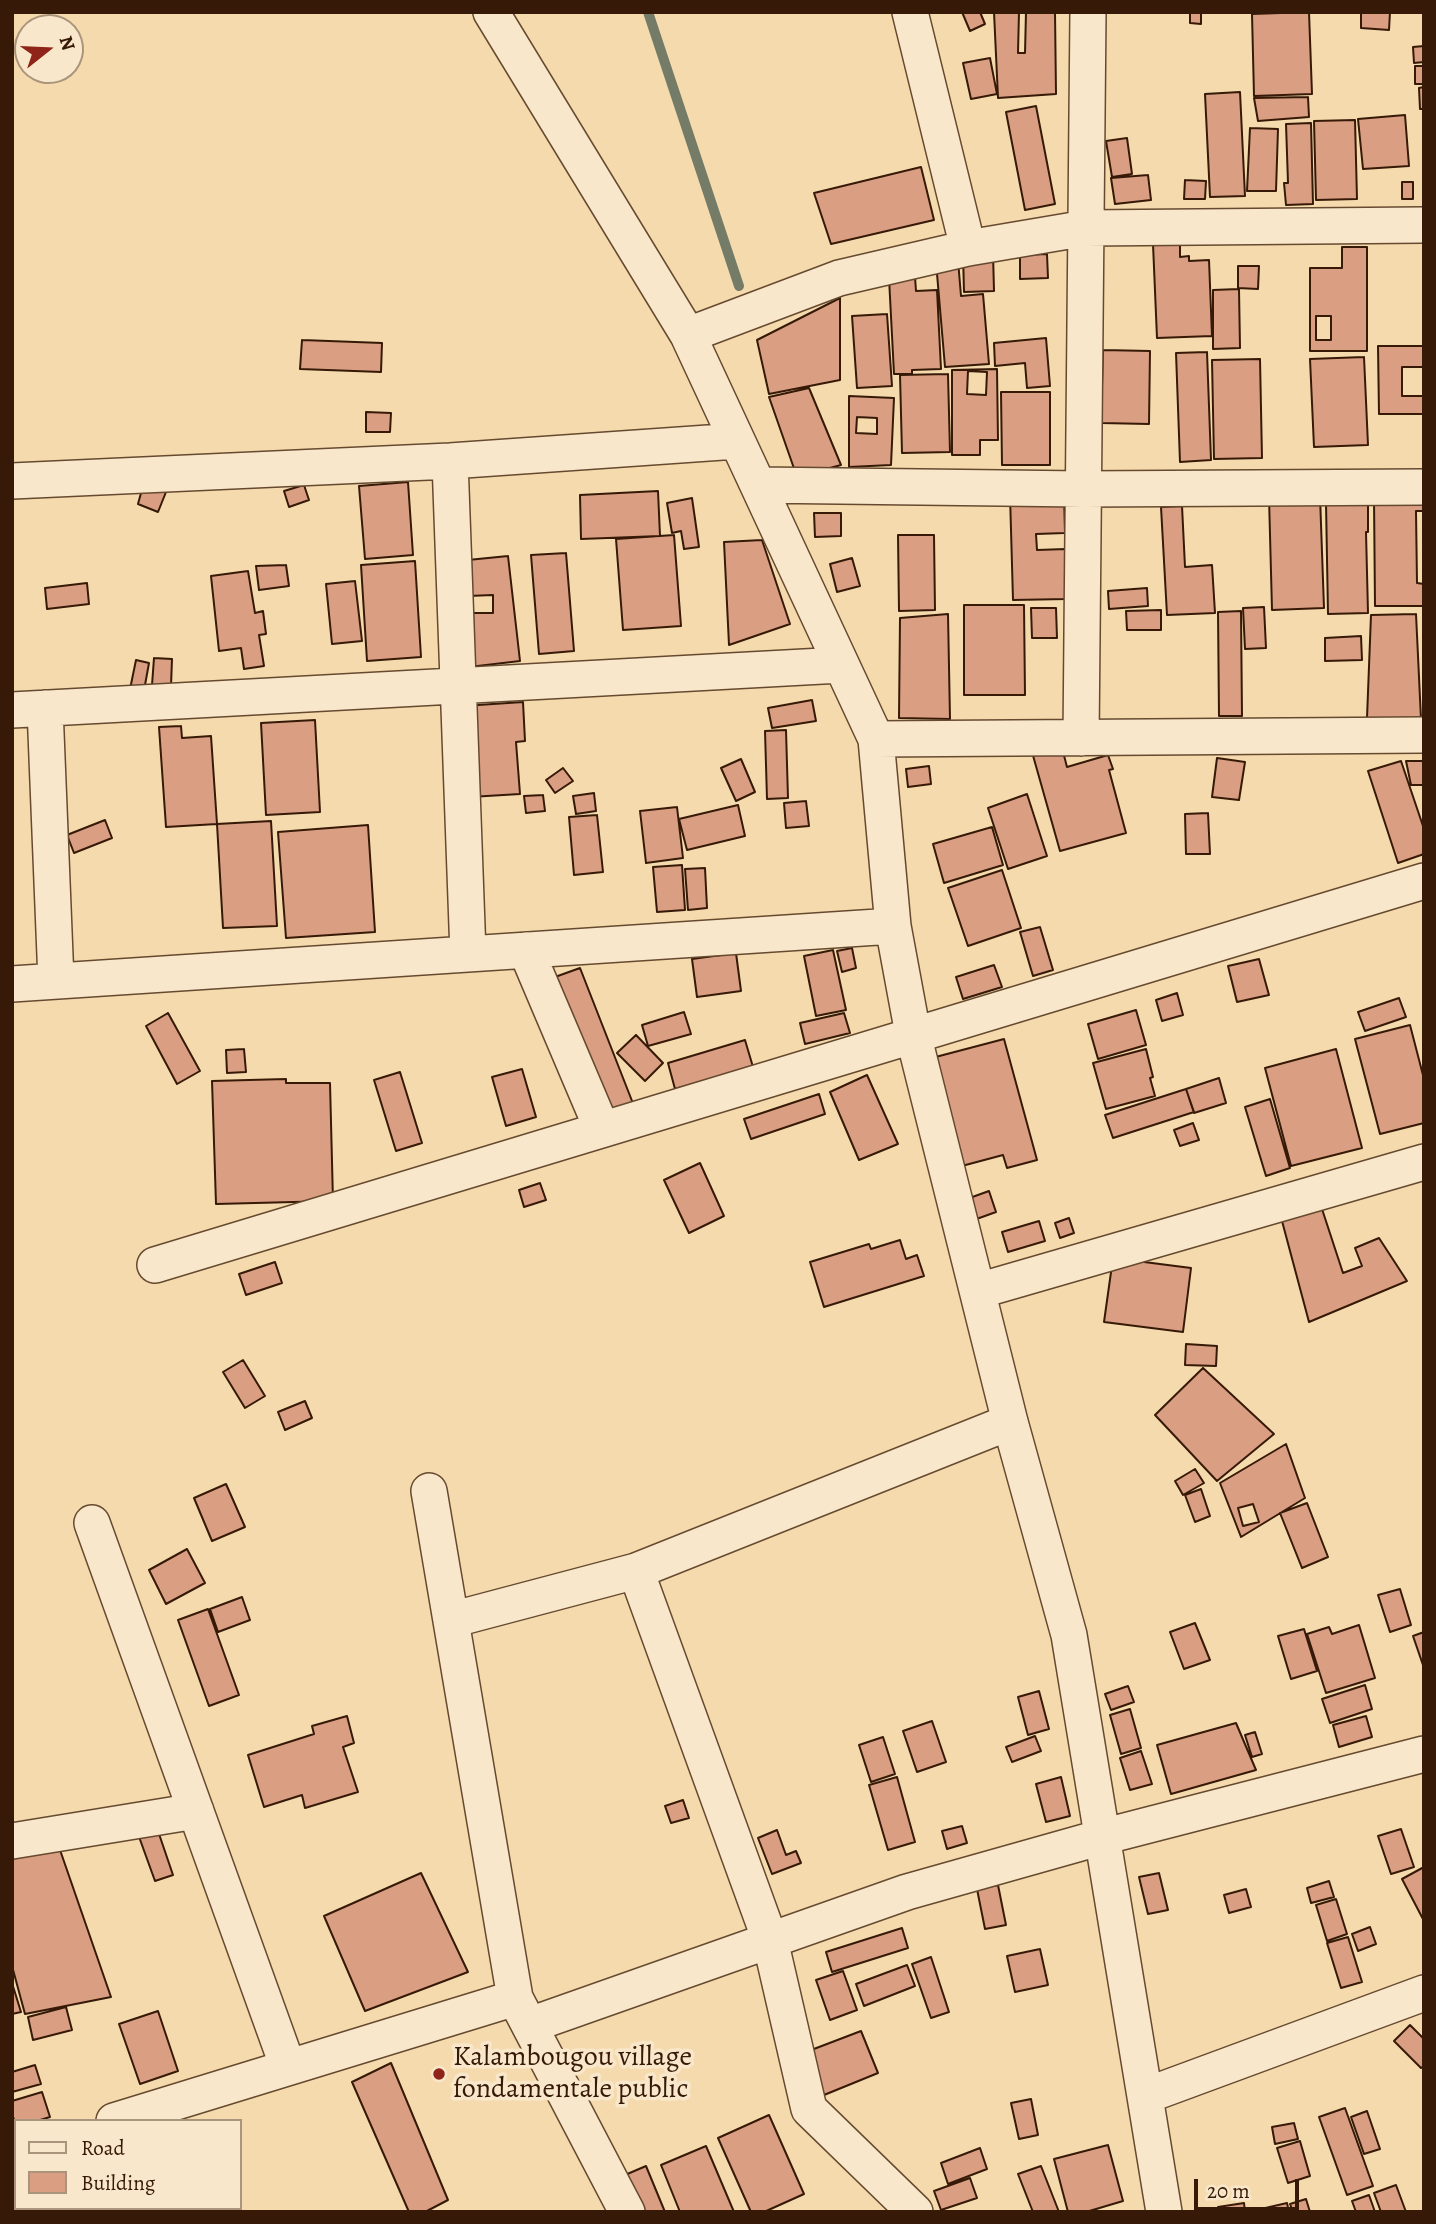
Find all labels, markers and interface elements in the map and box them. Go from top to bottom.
north arrow [14,14,84,84]
text: N [53,33,82,54]
place label: Kalambougou village fondamentale public [453,2041,692,2107]
marker: Kalambougou village fondamentale public [431,2066,447,2082]
legend [14,2119,242,2210]
text: Road [81,2134,125,2162]
scale bar [1198,2164,1303,2208]
text: Building [81,2169,155,2197]
text: 20 m [1207,2177,1250,2205]

